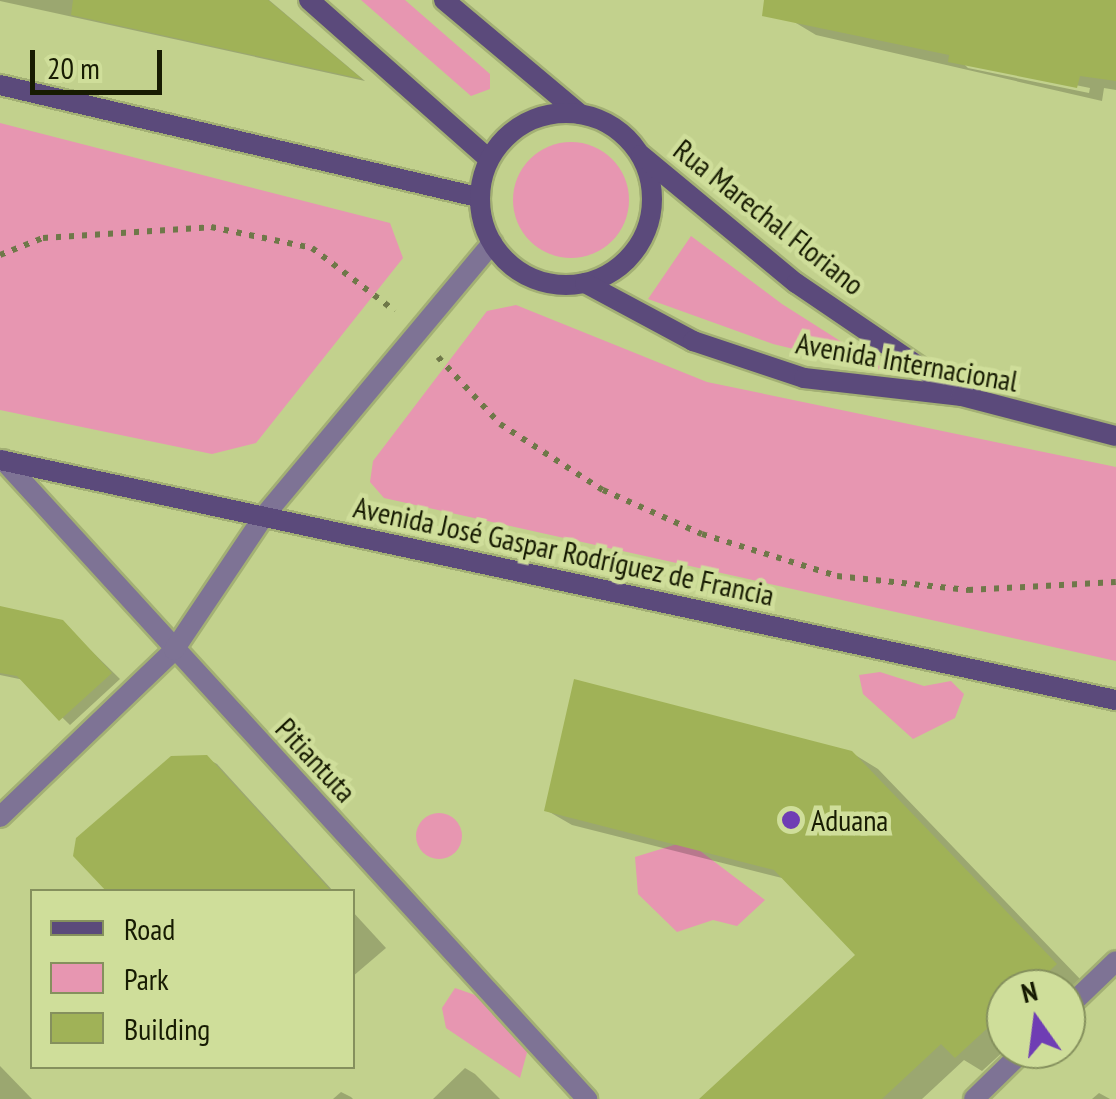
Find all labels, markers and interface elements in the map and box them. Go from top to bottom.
scale bar [35,30,168,92]
text: 20 m [47,48,100,87]
street label: Rua Marechal Floriano [667,131,871,303]
street label: Avenida Internacional [793,325,1021,399]
street label: Avenida José Gaspar Rodríguez de Francia [350,489,778,613]
street label: Pitiantuta [268,711,364,809]
place label: Aduana [811,802,888,838]
marker: Aduana [780,809,802,831]
legend [30,889,355,1069]
text: Road [124,909,175,948]
text: Park [124,959,169,998]
north arrow [986,969,1086,1069]
text: N [1017,972,1041,1011]
text: Building [124,1009,210,1048]

